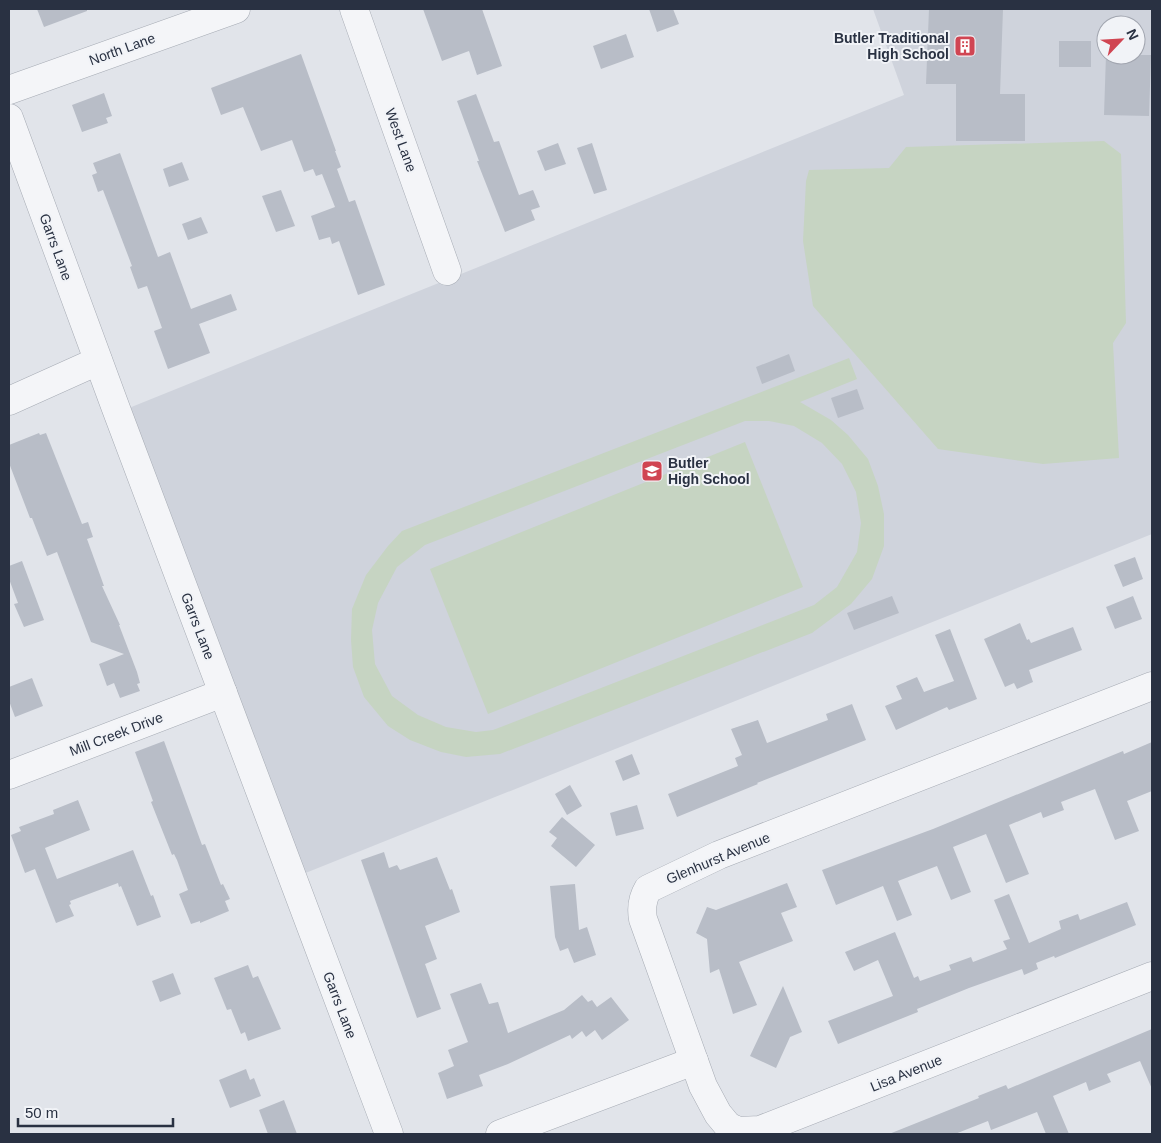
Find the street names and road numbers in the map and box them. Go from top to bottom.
street label: North Lane [87,30,157,68]
street label: West Lane [382,106,420,174]
street label: Garrs Lane [37,211,76,283]
street label: Garrs Lane [178,590,218,662]
street label: Mill Creek Drive [67,709,165,759]
street label: Glenhurst Avenue [664,829,772,887]
street label: Garrs Lane [320,969,360,1041]
street label: Lisa Avenue [868,1051,944,1095]

